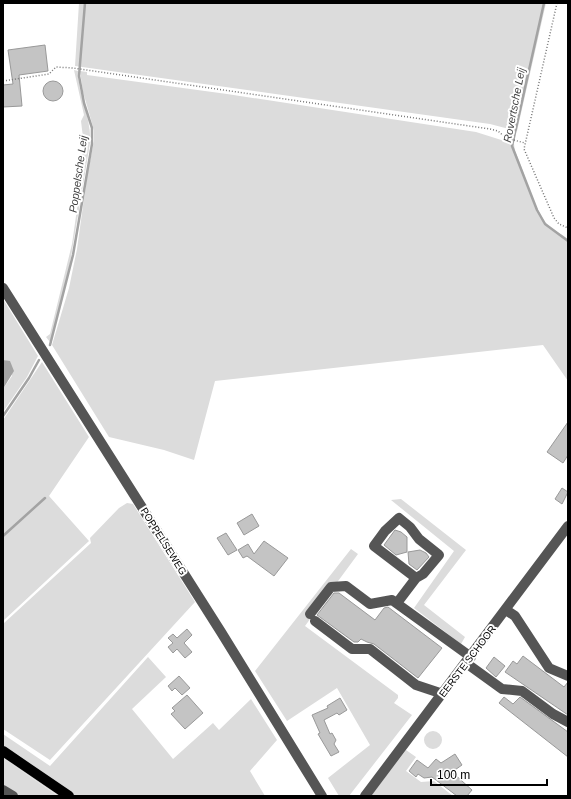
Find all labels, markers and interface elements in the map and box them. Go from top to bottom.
water label: Rovertsche Leij [501,66,527,143]
water label: Poppelsche Leij [67,134,89,213]
street label: POPPELSEWEG [138,506,189,577]
street label: EERSTE SCHOOR [437,623,498,699]
scale bar [431,761,547,787]
text: 100 m [437,768,470,782]

